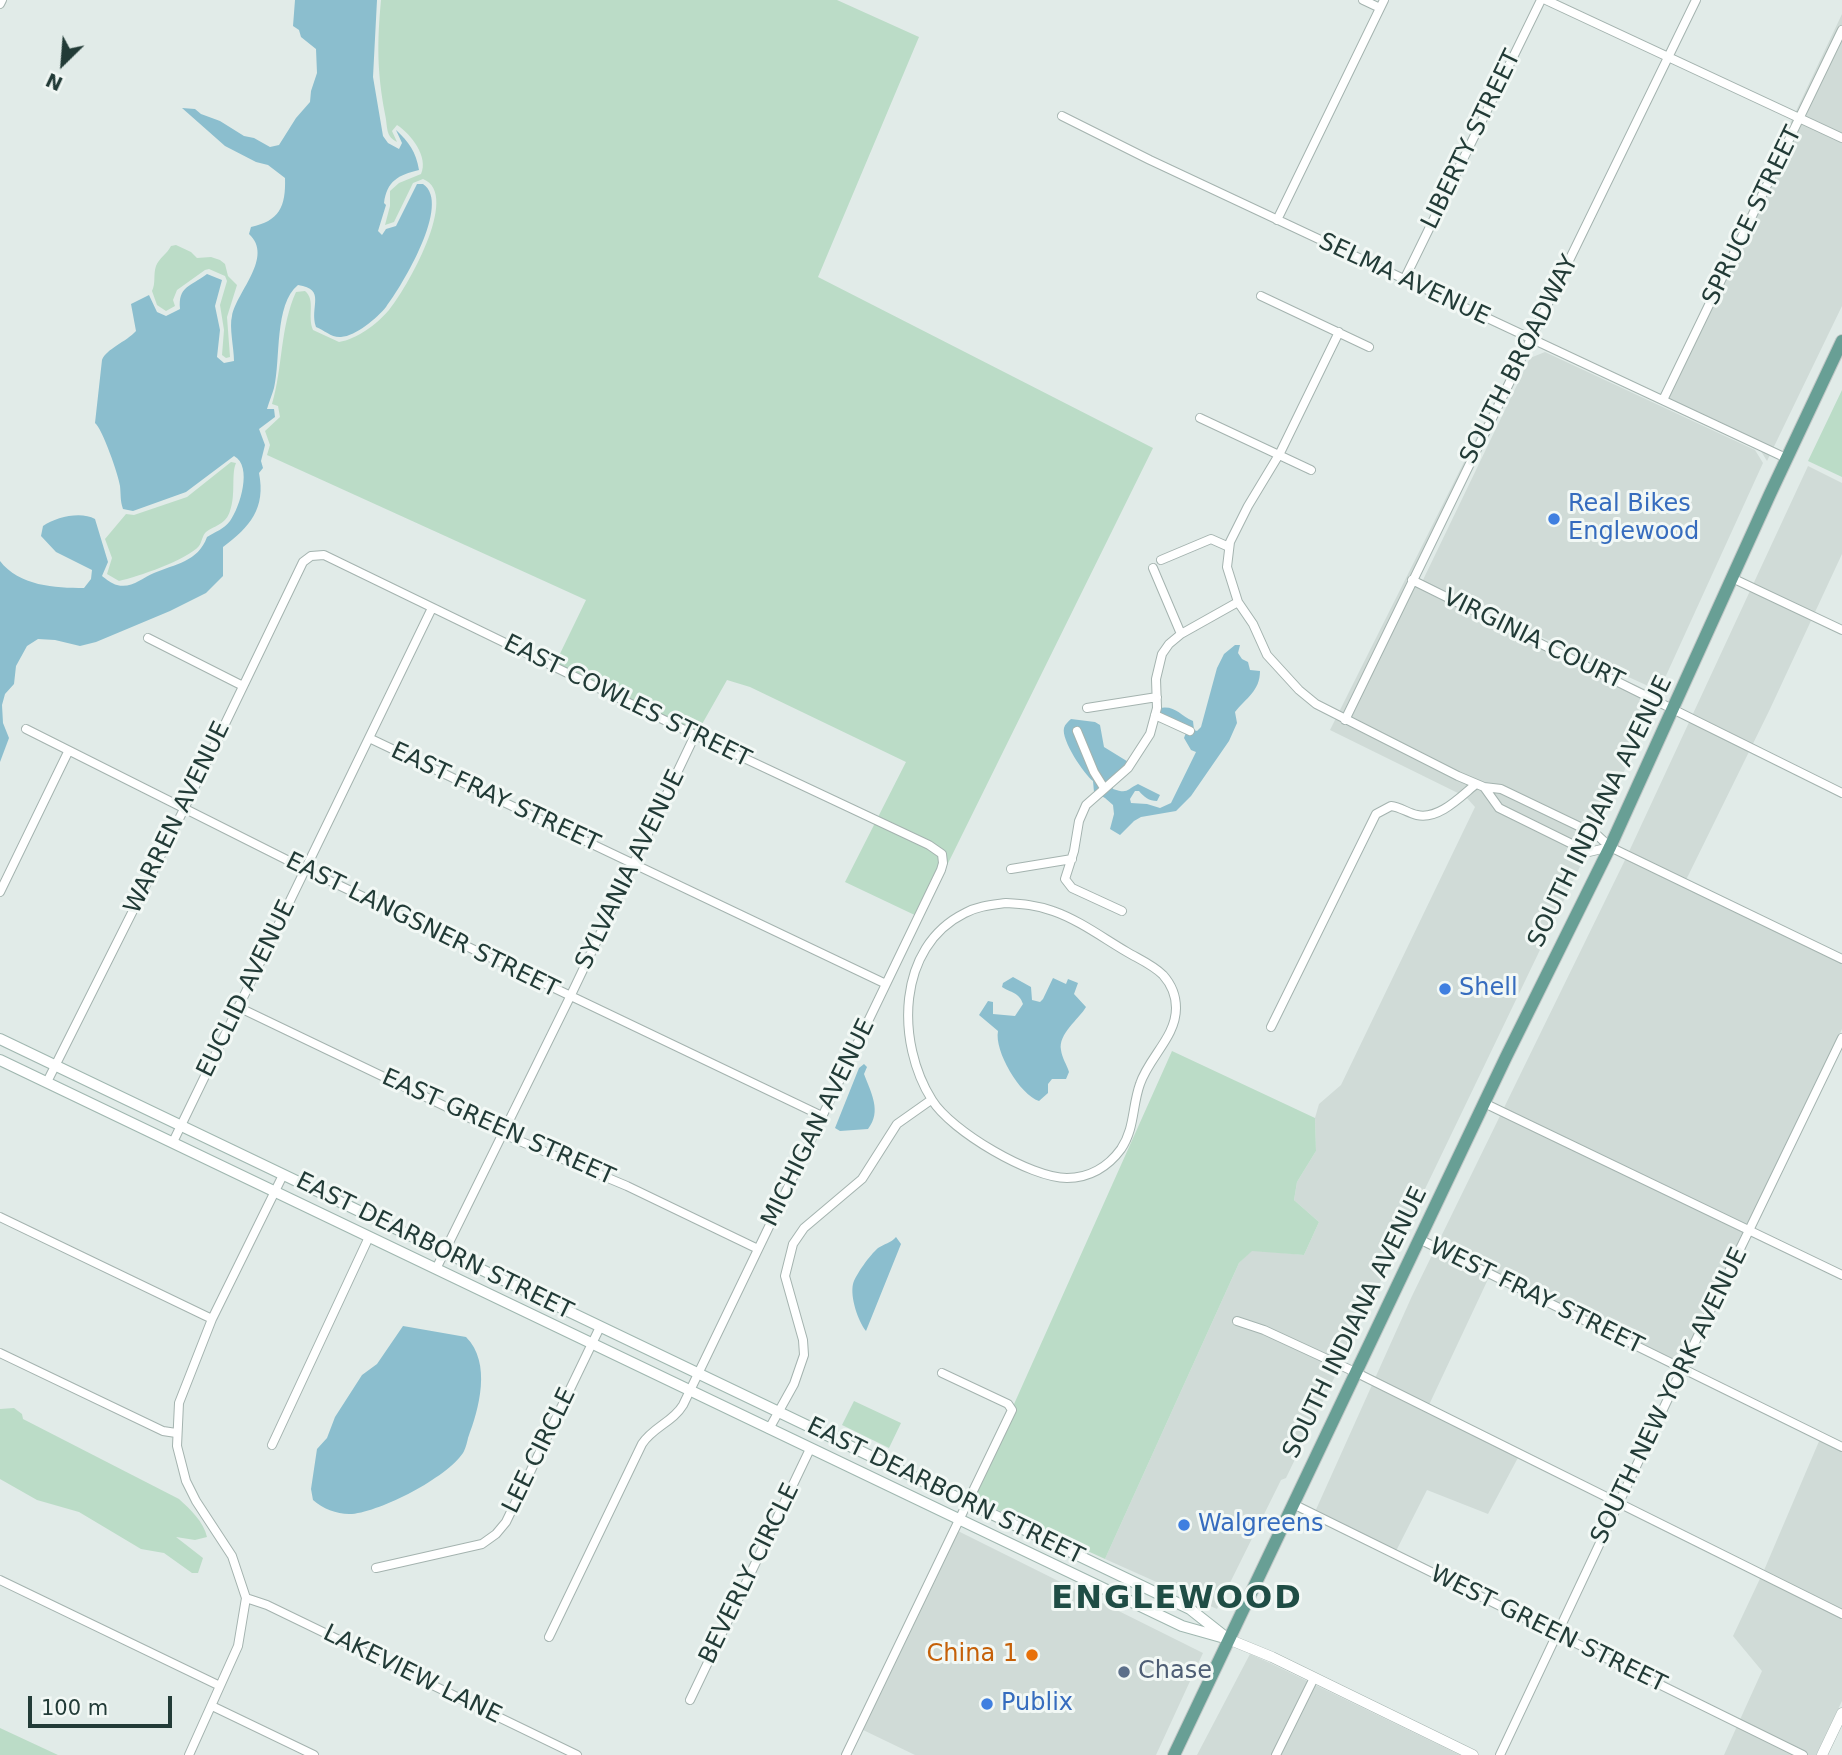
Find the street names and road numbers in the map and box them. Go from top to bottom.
street label: LIBERTY STREET [1416,46,1528,234]
street label: SPRUCE STREET [1697,122,1809,310]
street label: SELMA AVENUE [1314,228,1494,332]
street label: SOUTH BROADWAY [1455,251,1585,469]
street label: VIRGINIA COURT [1438,584,1628,696]
street label: EAST COWLES STREET [499,630,755,774]
street label: SOUTH INDIANA AVENUE [1523,672,1679,952]
street label: WARREN AVENUE [119,717,237,919]
street label: EAST FRAY STREET [386,737,604,859]
street label: SYLVANIA AVENUE [570,766,692,974]
street label: EAST LANGSNER STREET [281,847,563,1005]
street label: EUCLID AVENUE [192,896,302,1082]
street label: MICHIGAN AVENUE [756,1014,882,1232]
street label: EAST GREEN STREET [377,1064,619,1192]
street label: EAST DEARBORN STREET [291,1167,577,1327]
street label: SOUTH INDIANA AVENUE [1278,1183,1434,1463]
street label: WEST FRAY STREET [1424,1233,1648,1361]
street label: SOUTH NEW YORK AVENUE [1586,1243,1754,1549]
street label: LEE CIRCLE [497,1384,583,1518]
street label: EAST DEARBORN STREET [802,1412,1088,1572]
street label: BEVERLY CIRCLE [694,1479,806,1669]
street label: WEST GREEN STREET [1425,1560,1671,1700]
street label: LAKEVIEW LANE [318,1619,506,1731]

